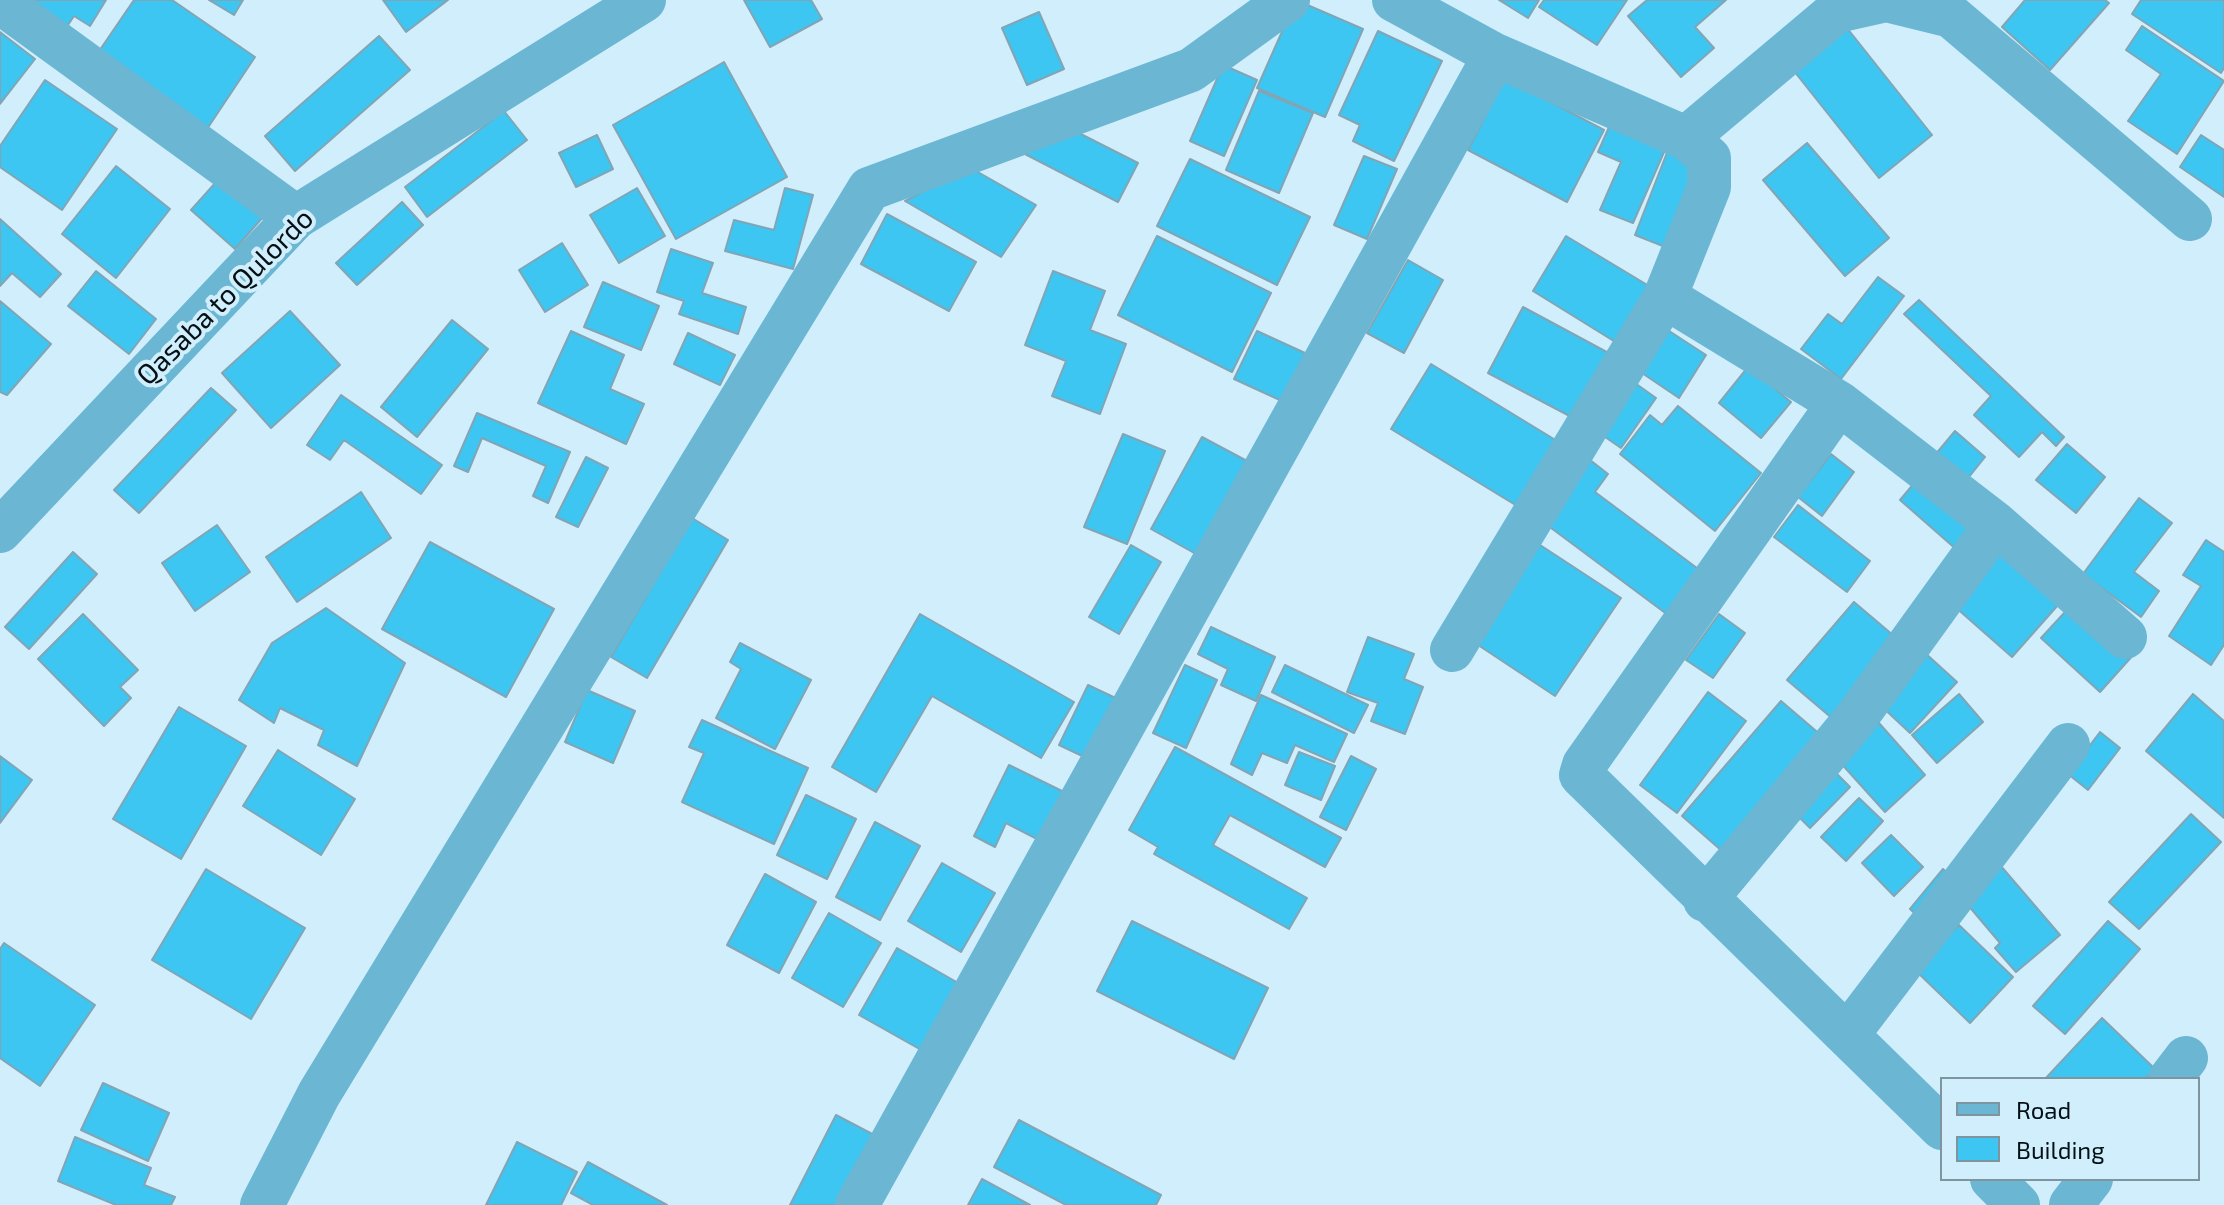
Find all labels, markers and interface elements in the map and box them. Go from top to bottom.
street label: Qasaba to Qulordo [130,202,320,392]
legend [1940,1077,2200,1181]
text: Road [2016,1095,2071,1124]
text: Building [2016,1135,2105,1164]

